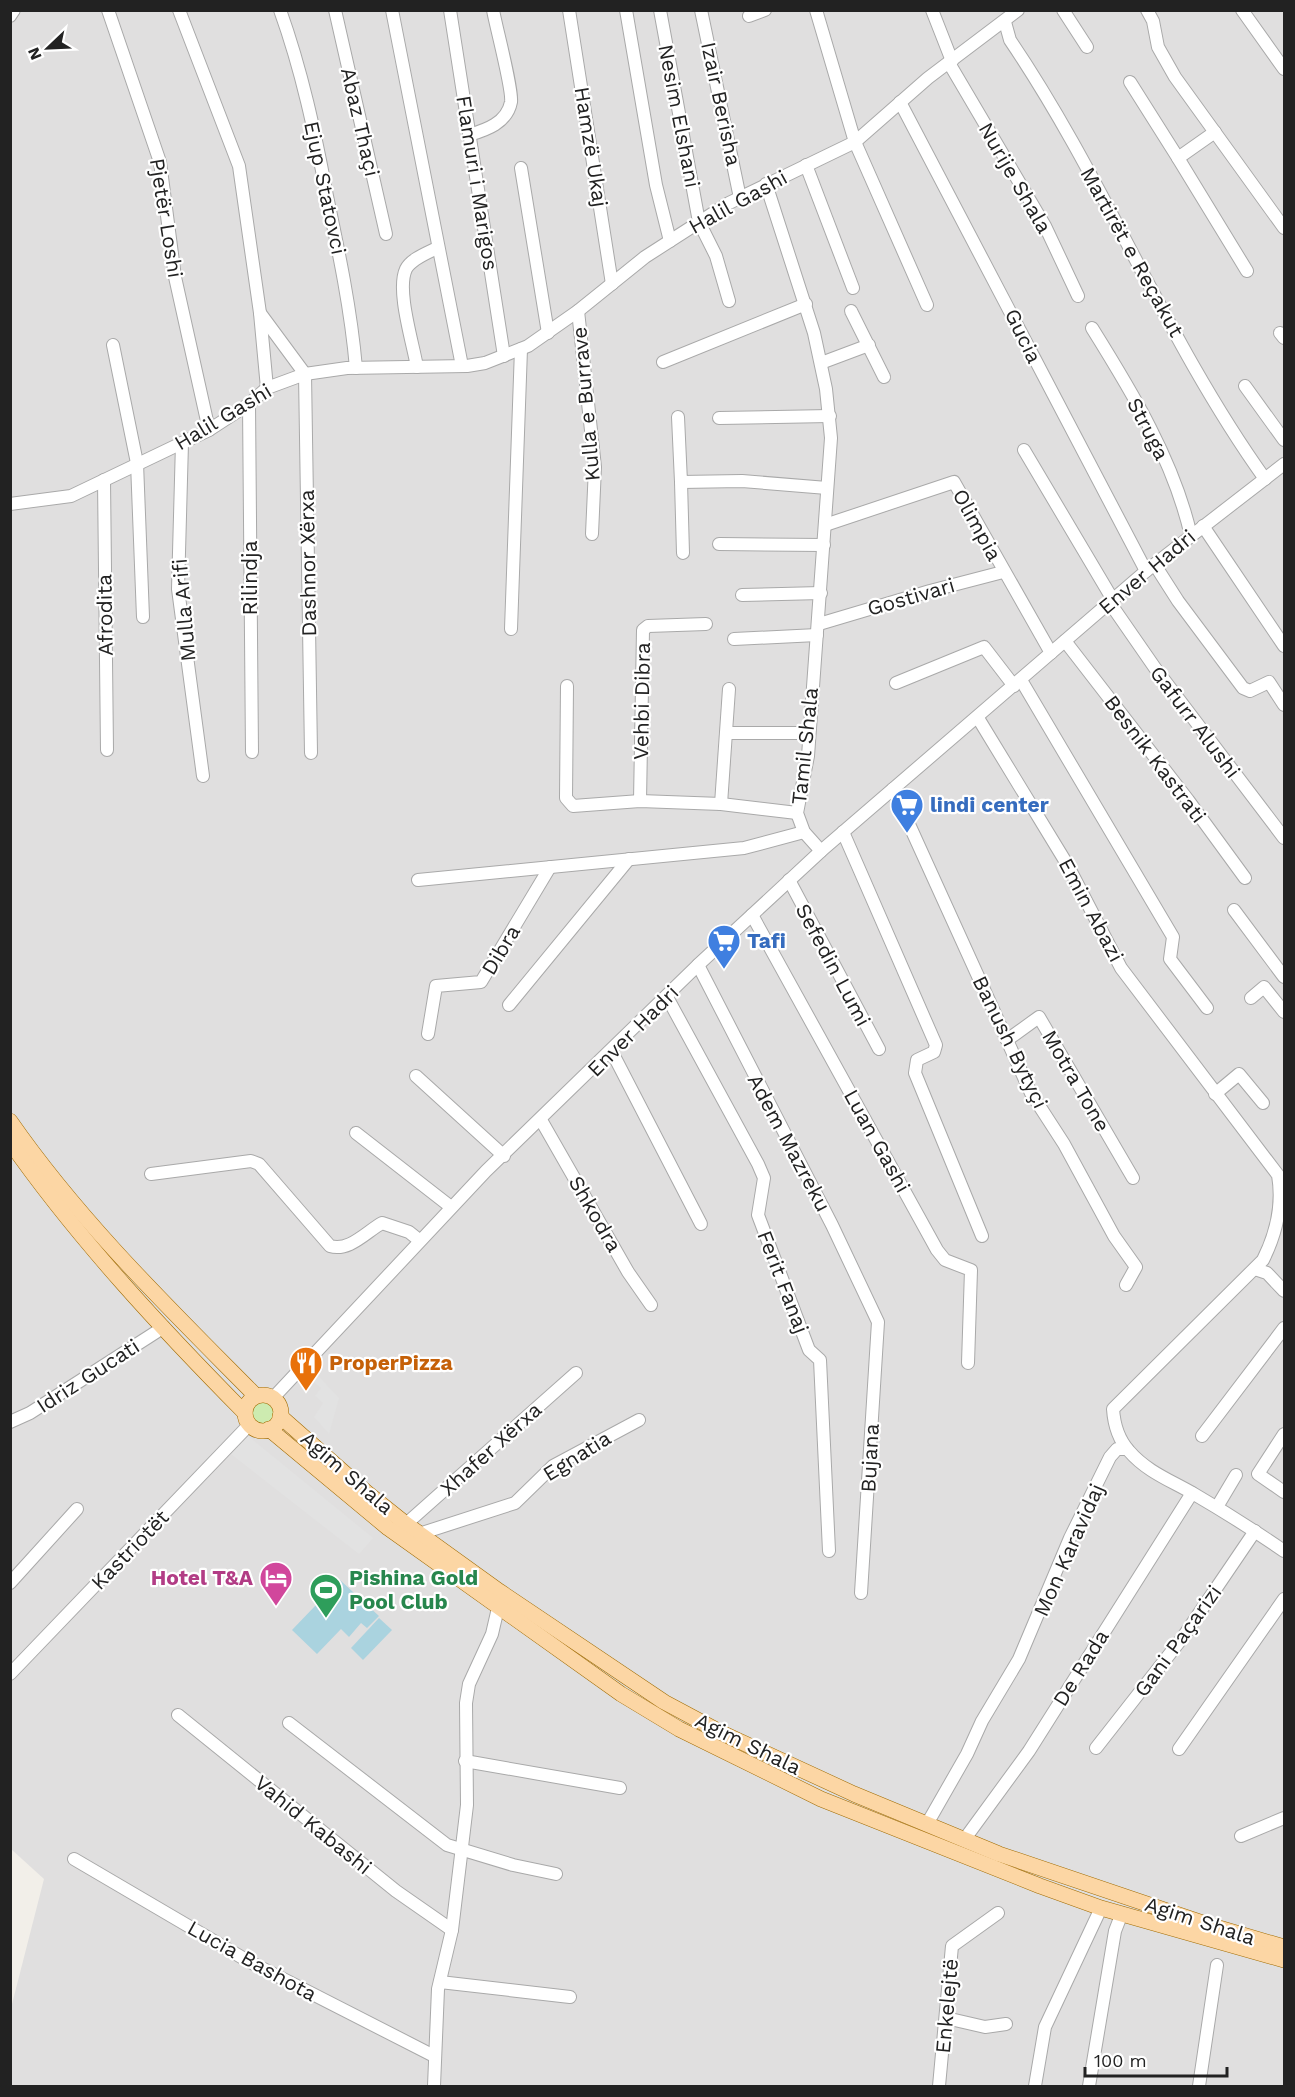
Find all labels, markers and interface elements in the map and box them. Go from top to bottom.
north arrow [18,18,78,78]
street label: Izair Berisha [696,40,747,168]
street label: Nesim Elshani [653,42,706,190]
text: N [24,44,46,63]
street label: Abaz Thaçi [336,65,385,179]
street label: Hamzë Ukaj [570,85,613,209]
street label: Flamuri i Marigos [451,94,504,272]
street label: Nurije Shala [974,118,1057,238]
street label: Ejup Statovci [299,119,352,257]
street label: Pjetër Loshi [145,156,188,280]
street label: Martirët e Reçakut [1075,162,1190,341]
street label: Halil Gashi [684,164,791,239]
street label: Gucia [1000,305,1047,367]
street label: Kulla e Burrave [566,326,605,482]
street label: Halil Gashi [170,378,276,455]
street label: Struga [1122,393,1175,464]
street label: Olimpia [948,484,1007,565]
street label: Dashnor Xërxa [294,489,321,637]
street label: Enver Hadri [1093,524,1200,619]
street label: Rilindja [237,540,262,616]
street label: Mulla Arifi [167,558,200,663]
street label: Gostivari [864,572,958,621]
street label: Afrodita [91,574,118,656]
street label: Vehbi Dibra [628,642,655,760]
street label: Gafurr Alushi [1145,661,1246,783]
street label: Tamil Shala [786,686,823,806]
street label: Besnik Kastrati [1099,690,1212,827]
supermarket icon: lindi center [889,787,925,834]
place label: lindi center [930,792,1049,817]
street label: Emin Abazi [1054,854,1129,966]
street label: Sefedin Lumi [791,899,876,1030]
street label: Dibra [476,920,525,979]
supermarket icon: Tafi [706,923,742,970]
place label: Tafi [747,928,786,953]
street label: Banush Bytyçi [968,971,1053,1112]
street label: Enver Hadri [582,980,684,1082]
street label: Motra Tone [1037,1025,1116,1136]
street label: Adem Mazreku [743,1070,836,1216]
street label: Luan Gashi [839,1085,916,1197]
street label: Shkodra [564,1171,627,1256]
street label: Ferit Fanaj [752,1227,814,1337]
street label: Idriz Gucati [32,1333,144,1418]
restaurant icon: ProperPizza [288,1345,324,1392]
place label: ProperPizza [329,1350,454,1375]
street label: Xhafer Xërxa [435,1396,547,1501]
street label: Bujana [855,1423,884,1493]
street label: Egnatia [538,1425,615,1486]
street label: Agim Shala [296,1426,399,1520]
street label: Mon Karavidaj [1028,1479,1109,1620]
street label: Kastriotët [85,1504,174,1595]
hotel icon: Hotel T&A [258,1560,294,1607]
place label: Hotel T&A [151,1565,254,1590]
place label: Pishina Gold Pool Club [349,1565,478,1614]
sports icon: Pishina Gold Pool Club [308,1572,344,1619]
street label: Gani Paçarizi [1129,1580,1227,1702]
street label: De Rada [1047,1625,1114,1711]
street label: Agim Shala [691,1707,805,1780]
street label: Vahid Kabashi [250,1770,377,1879]
street label: Agim Shala [1142,1891,1259,1950]
street label: Lucia Bashota [183,1915,321,2006]
street label: Enkelejtë [930,1958,963,2054]
scale bar [1085,2040,1228,2078]
text: 100 m [1094,2050,1147,2071]

